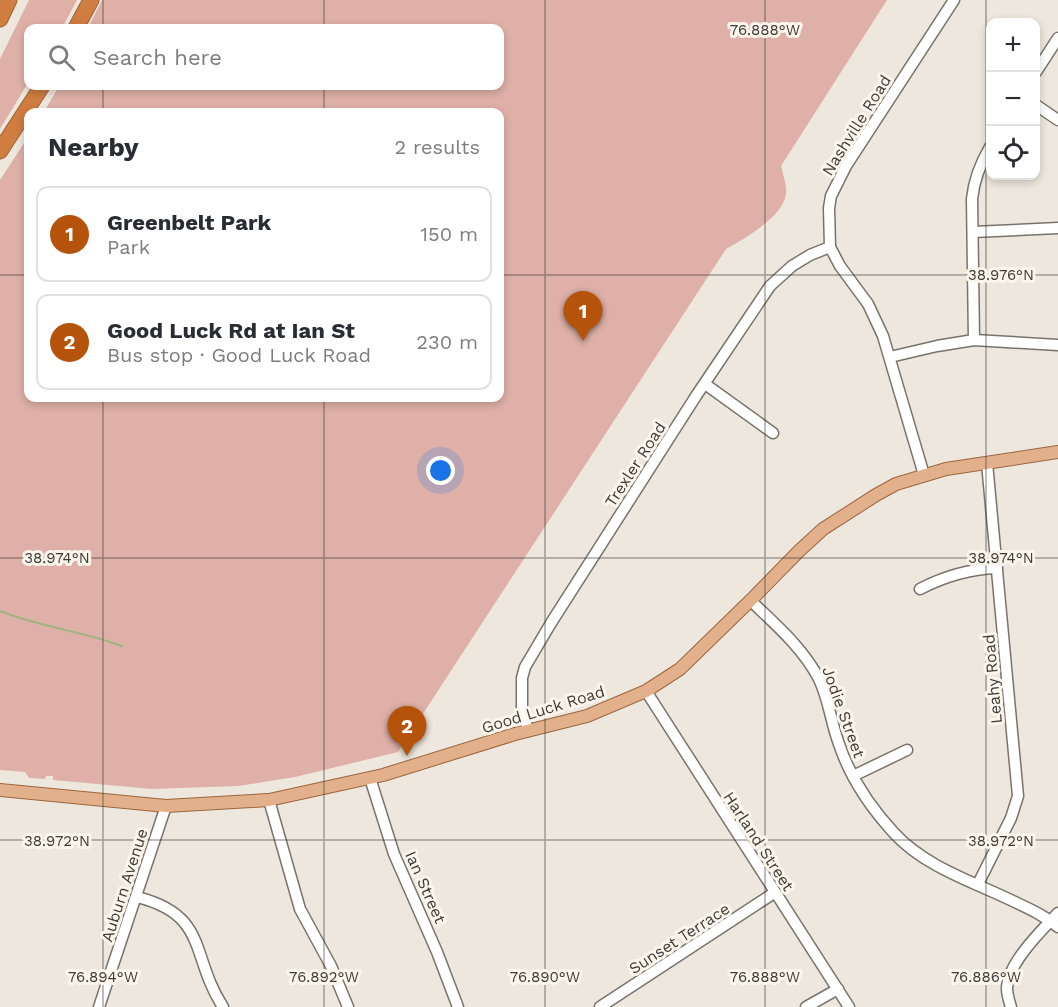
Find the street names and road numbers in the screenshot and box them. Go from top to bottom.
street label: Nashville Road [818,71,895,179]
street label: Trexler Road [601,418,670,510]
street label: Leahy Road [979,633,1006,724]
street label: Jodie Street [818,664,869,761]
street label: Good Luck Road [479,682,607,737]
street label: Harland Street [719,788,798,895]
street label: Auburn Avenue [97,826,152,944]
street label: Ian Street [401,848,450,927]
street label: Sunset Terrace [625,899,733,978]

